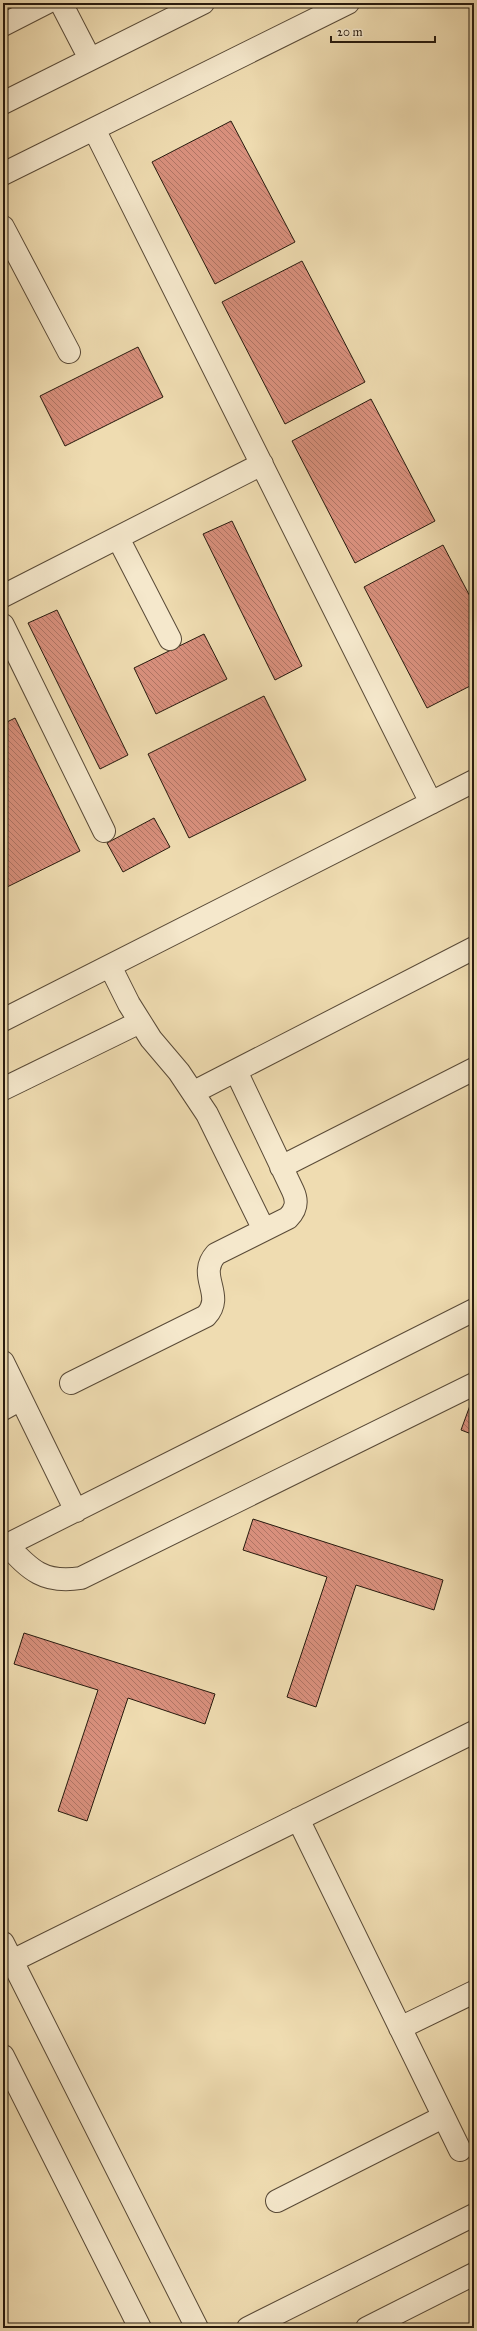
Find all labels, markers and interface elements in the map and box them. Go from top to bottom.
scale bar [331,18,435,44]
text: 20 m [337,25,363,39]

